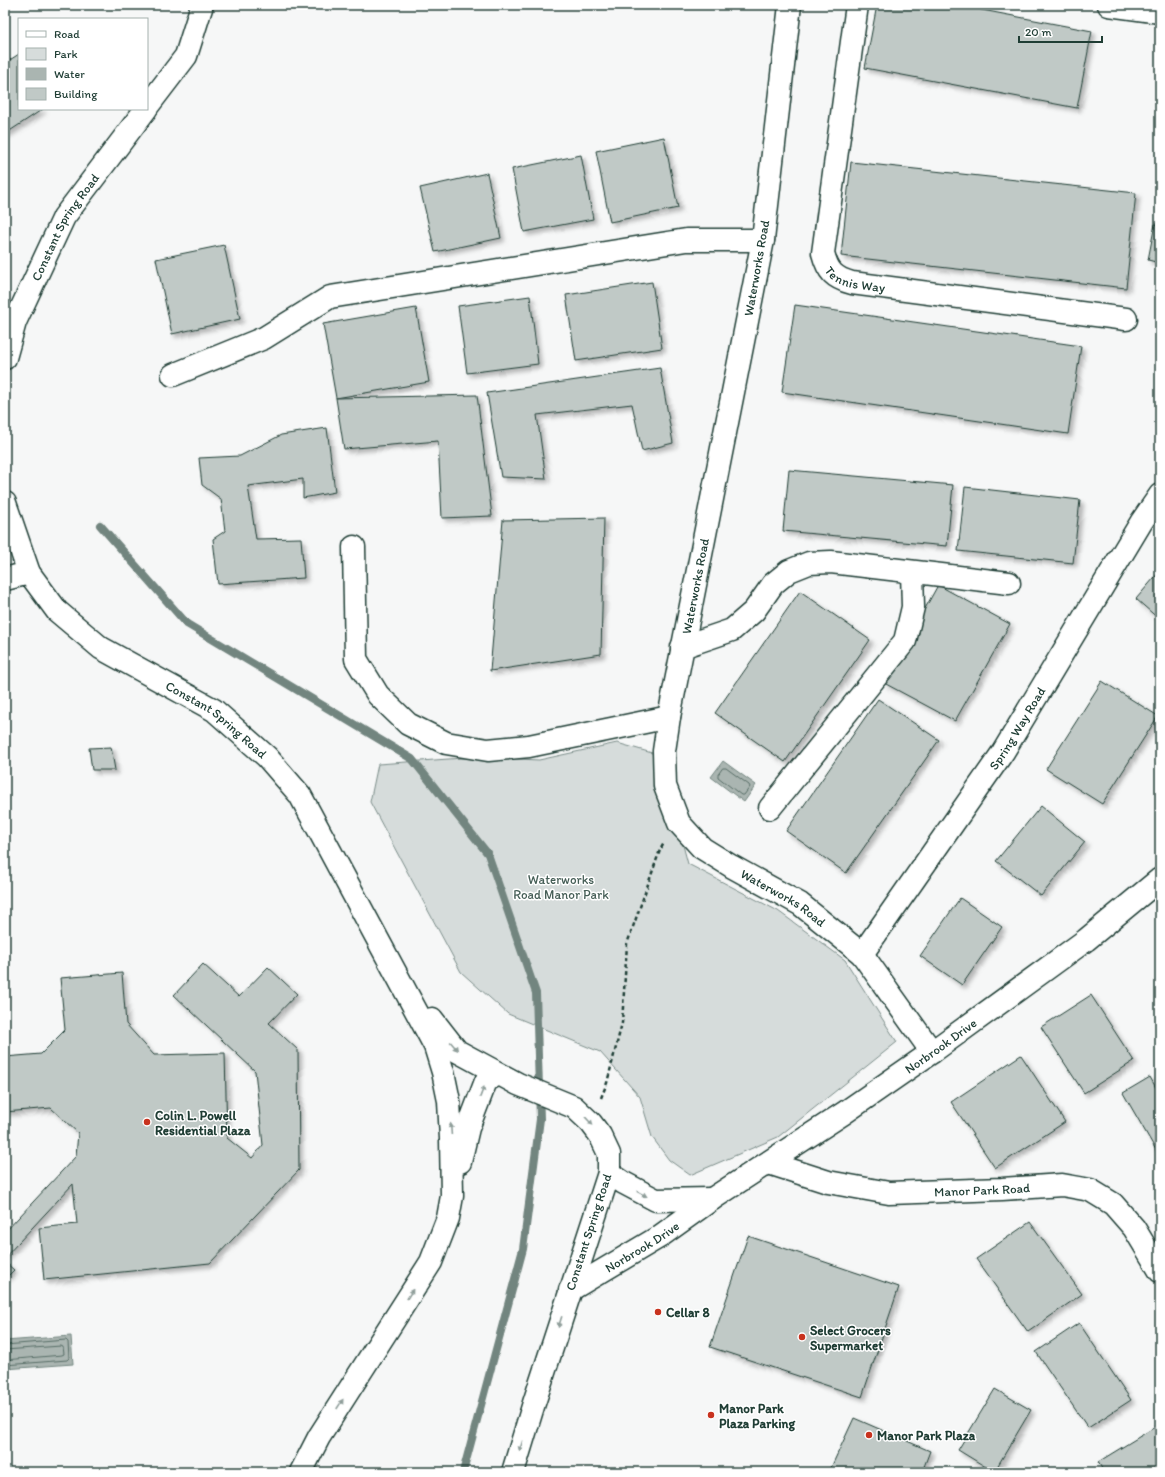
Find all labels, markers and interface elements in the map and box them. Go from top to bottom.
legend [18,18,148,110]
scale bar [1019,18,1102,44]
text: 20 m [1025,25,1052,39]
text: Road [54,27,80,41]
text: Park [54,47,78,61]
text: Water [54,67,85,81]
text: Building [54,87,98,101]
street label: Constant Spring Road [28,171,102,283]
street label: Waterworks Road [741,219,772,317]
street label: Tennis Way [822,263,886,295]
street label: Waterworks Road [679,537,712,635]
street label: Constant Spring Road [163,678,270,761]
street label: Spring Way Road [986,684,1048,773]
street label: Waterworks Road [738,866,829,930]
park label: Waterworks Road Manor Park [513,872,609,902]
street label: Norbrook Drive [902,1015,979,1077]
one-way arrow [449,1041,458,1052]
one-way arrow [479,1085,485,1097]
place label: Colin L. Powell Residential Plaza [155,1108,251,1138]
one-way arrow [584,1116,594,1126]
marker: Colin L. Powell Residential Plaza [142,1117,152,1127]
one-way arrow [447,1123,454,1135]
street label: Constant Spring Road [562,1172,614,1293]
street label: Manor Park Road [934,1180,1030,1199]
one-way arrow [636,1190,648,1197]
street label: Norbrook Drive [602,1218,682,1276]
one-way arrow [406,1289,414,1299]
place label: Cellar 8 [666,1305,710,1320]
marker: Cellar 8 [653,1307,663,1317]
one-way arrow [557,1316,563,1328]
place label: Select Grocers Supermarket [810,1323,891,1354]
marker: Select Grocers Supermarket [797,1332,807,1342]
one-way arrow [336,1399,344,1409]
place label: Manor Park Plaza Parking [719,1401,795,1432]
marker: Manor Park Plaza Parking [706,1410,716,1420]
place label: Manor Park Plaza [877,1428,976,1443]
marker: Manor Park Plaza [864,1430,874,1440]
one-way arrow [518,1440,524,1452]

